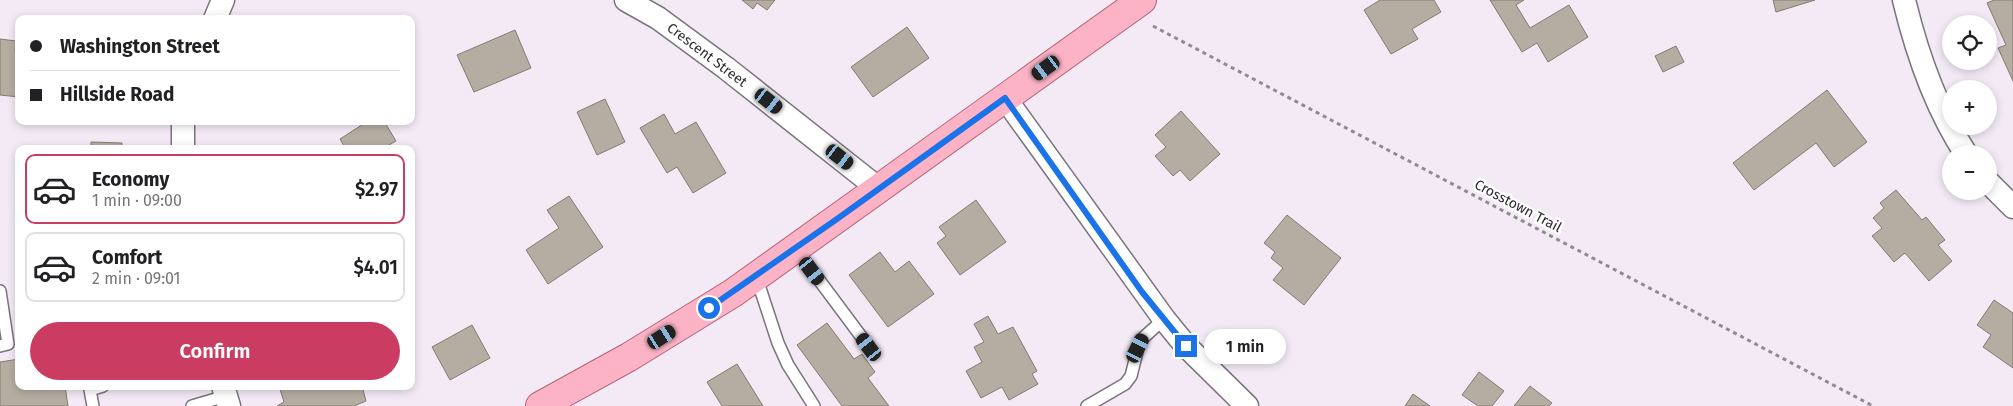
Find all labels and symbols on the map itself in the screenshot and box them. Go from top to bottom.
street label: Crescent Street [664,19,751,91]
car [1029,53,1062,83]
car [752,86,785,116]
car [823,142,856,172]
street label: Crosstown Trail [1472,176,1564,236]
car [796,255,827,287]
route start [698,297,720,319]
car [645,323,678,351]
callout: 1 min [1204,328,1286,364]
car [853,331,884,363]
car [1124,331,1151,365]
route end [1175,335,1197,357]

